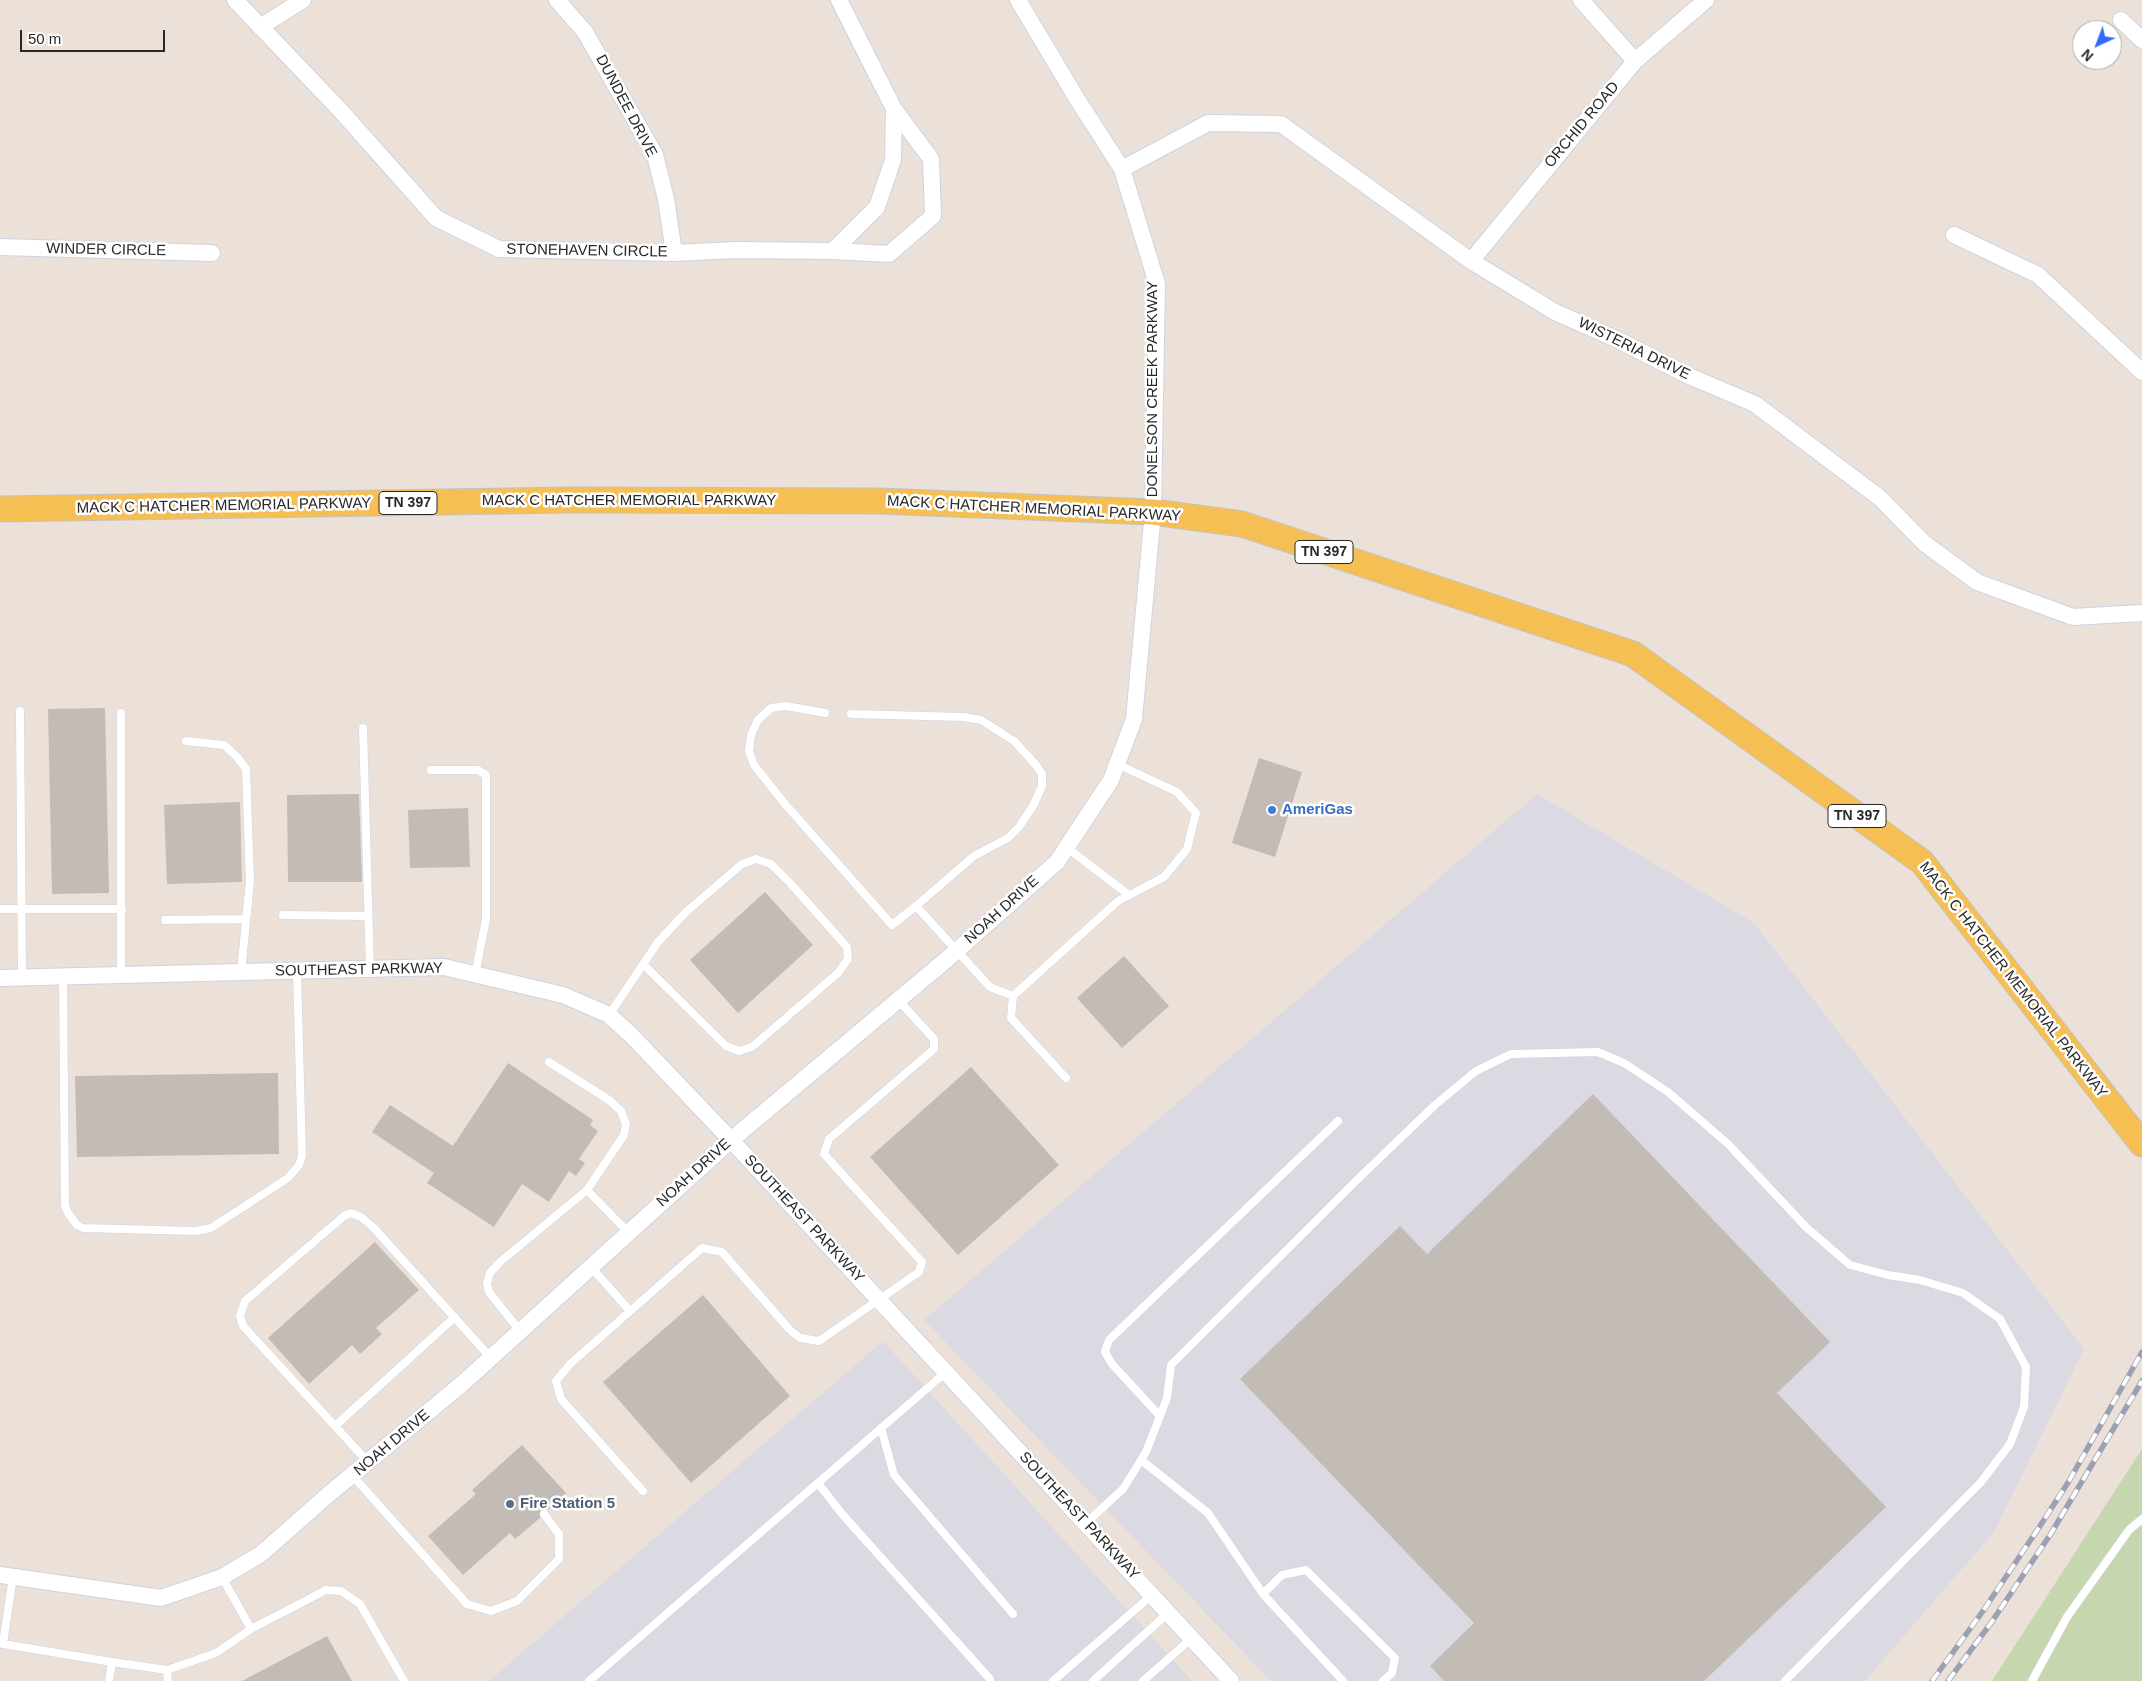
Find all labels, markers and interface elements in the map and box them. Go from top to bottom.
scale bar [22,20,168,52]
north arrow [2072,20,2122,70]
text: 50 m [28,30,61,47]
text: N [2078,46,2097,65]
street label: DUNDEE DRIVE [591,52,661,160]
street label: ORCHID ROAD [1541,78,1623,172]
street label: WINDER CIRCLE [46,240,166,260]
street label: STONEHAVEN CIRCLE [506,241,668,261]
street label: DONELSON CREEK PARKWAY [1144,281,1162,497]
street label: WISTERIA DRIVE [1575,314,1693,384]
road number: TN 397 [379,492,437,514]
street label: MACK C HATCHER MEMORIAL PARKWAY [482,492,776,510]
street label: MACK C HATCHER MEMORIAL PARKWAY [886,492,1182,526]
street label: MACK C HATCHER MEMORIAL PARKWAY [77,494,371,518]
road number: TN 397 [1295,540,1353,564]
place label: AmeriGas [1282,801,1353,819]
marker: AmeriGas [1266,804,1278,816]
road number: TN 397 [1828,804,1886,828]
street label: MACK C HATCHER MEMORIAL PARKWAY [1915,858,2111,1102]
street label: NOAH DRIVE [961,872,1043,948]
street label: SOUTHEAST PARKWAY [275,960,443,980]
street label: NOAH DRIVE [653,1135,735,1211]
street label: SOUTHEAST PARKWAY [740,1151,868,1287]
street label: NOAH DRIVE [350,1406,434,1480]
street label: SOUTHEAST PARKWAY [1015,1448,1143,1584]
place label: Fire Station 5 [520,1495,615,1513]
marker: Fire Station 5 [504,1498,516,1510]

